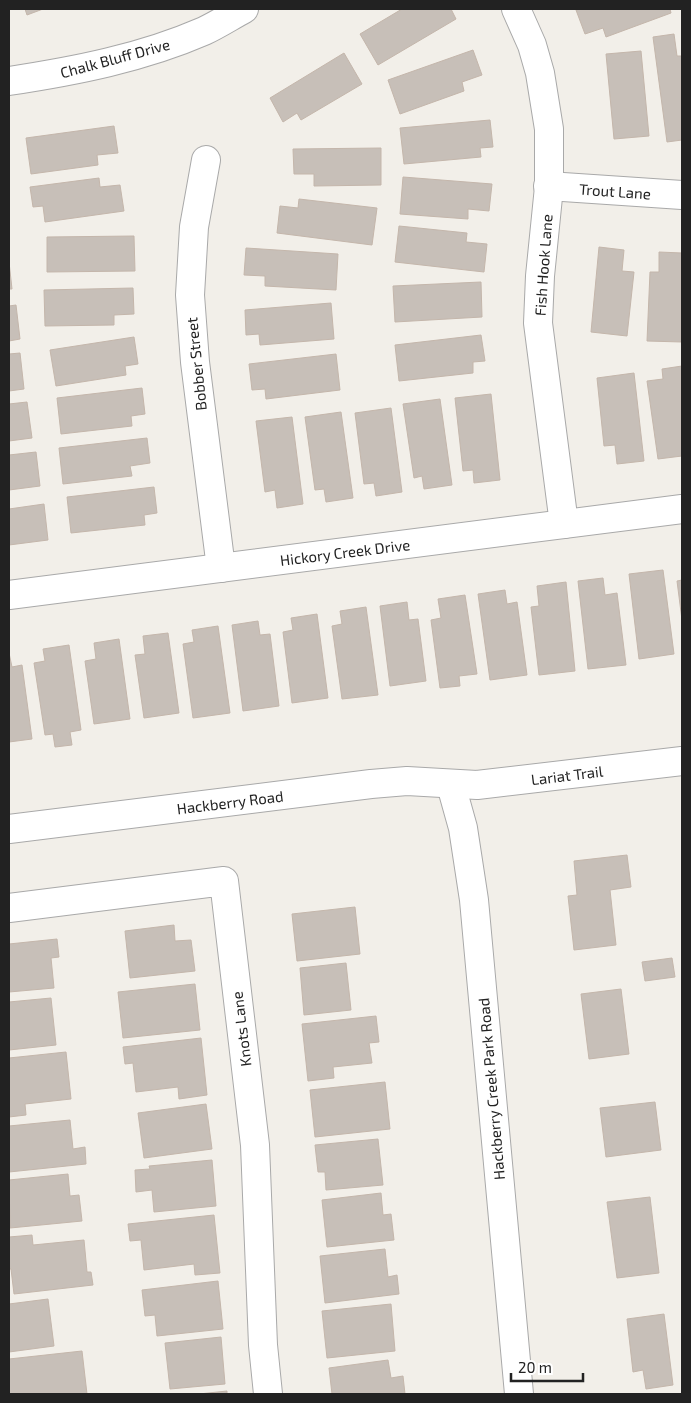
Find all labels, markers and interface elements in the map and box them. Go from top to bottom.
street label: Chalk Bluff Drive [58,35,172,81]
street label: Trout Lane [578,180,652,202]
street label: Fish Hook Lane [530,213,556,317]
street label: Bobber Street [182,316,210,412]
street label: Hickory Creek Drive [279,535,411,569]
street label: Lariat Trail [530,762,605,788]
street label: Hackberry Road [176,787,284,817]
street label: Knots Lane [227,990,255,1068]
street label: Hackberry Creek Park Road [474,997,508,1181]
scale bar [511,1350,584,1382]
text: 20 m [518,1358,552,1376]

